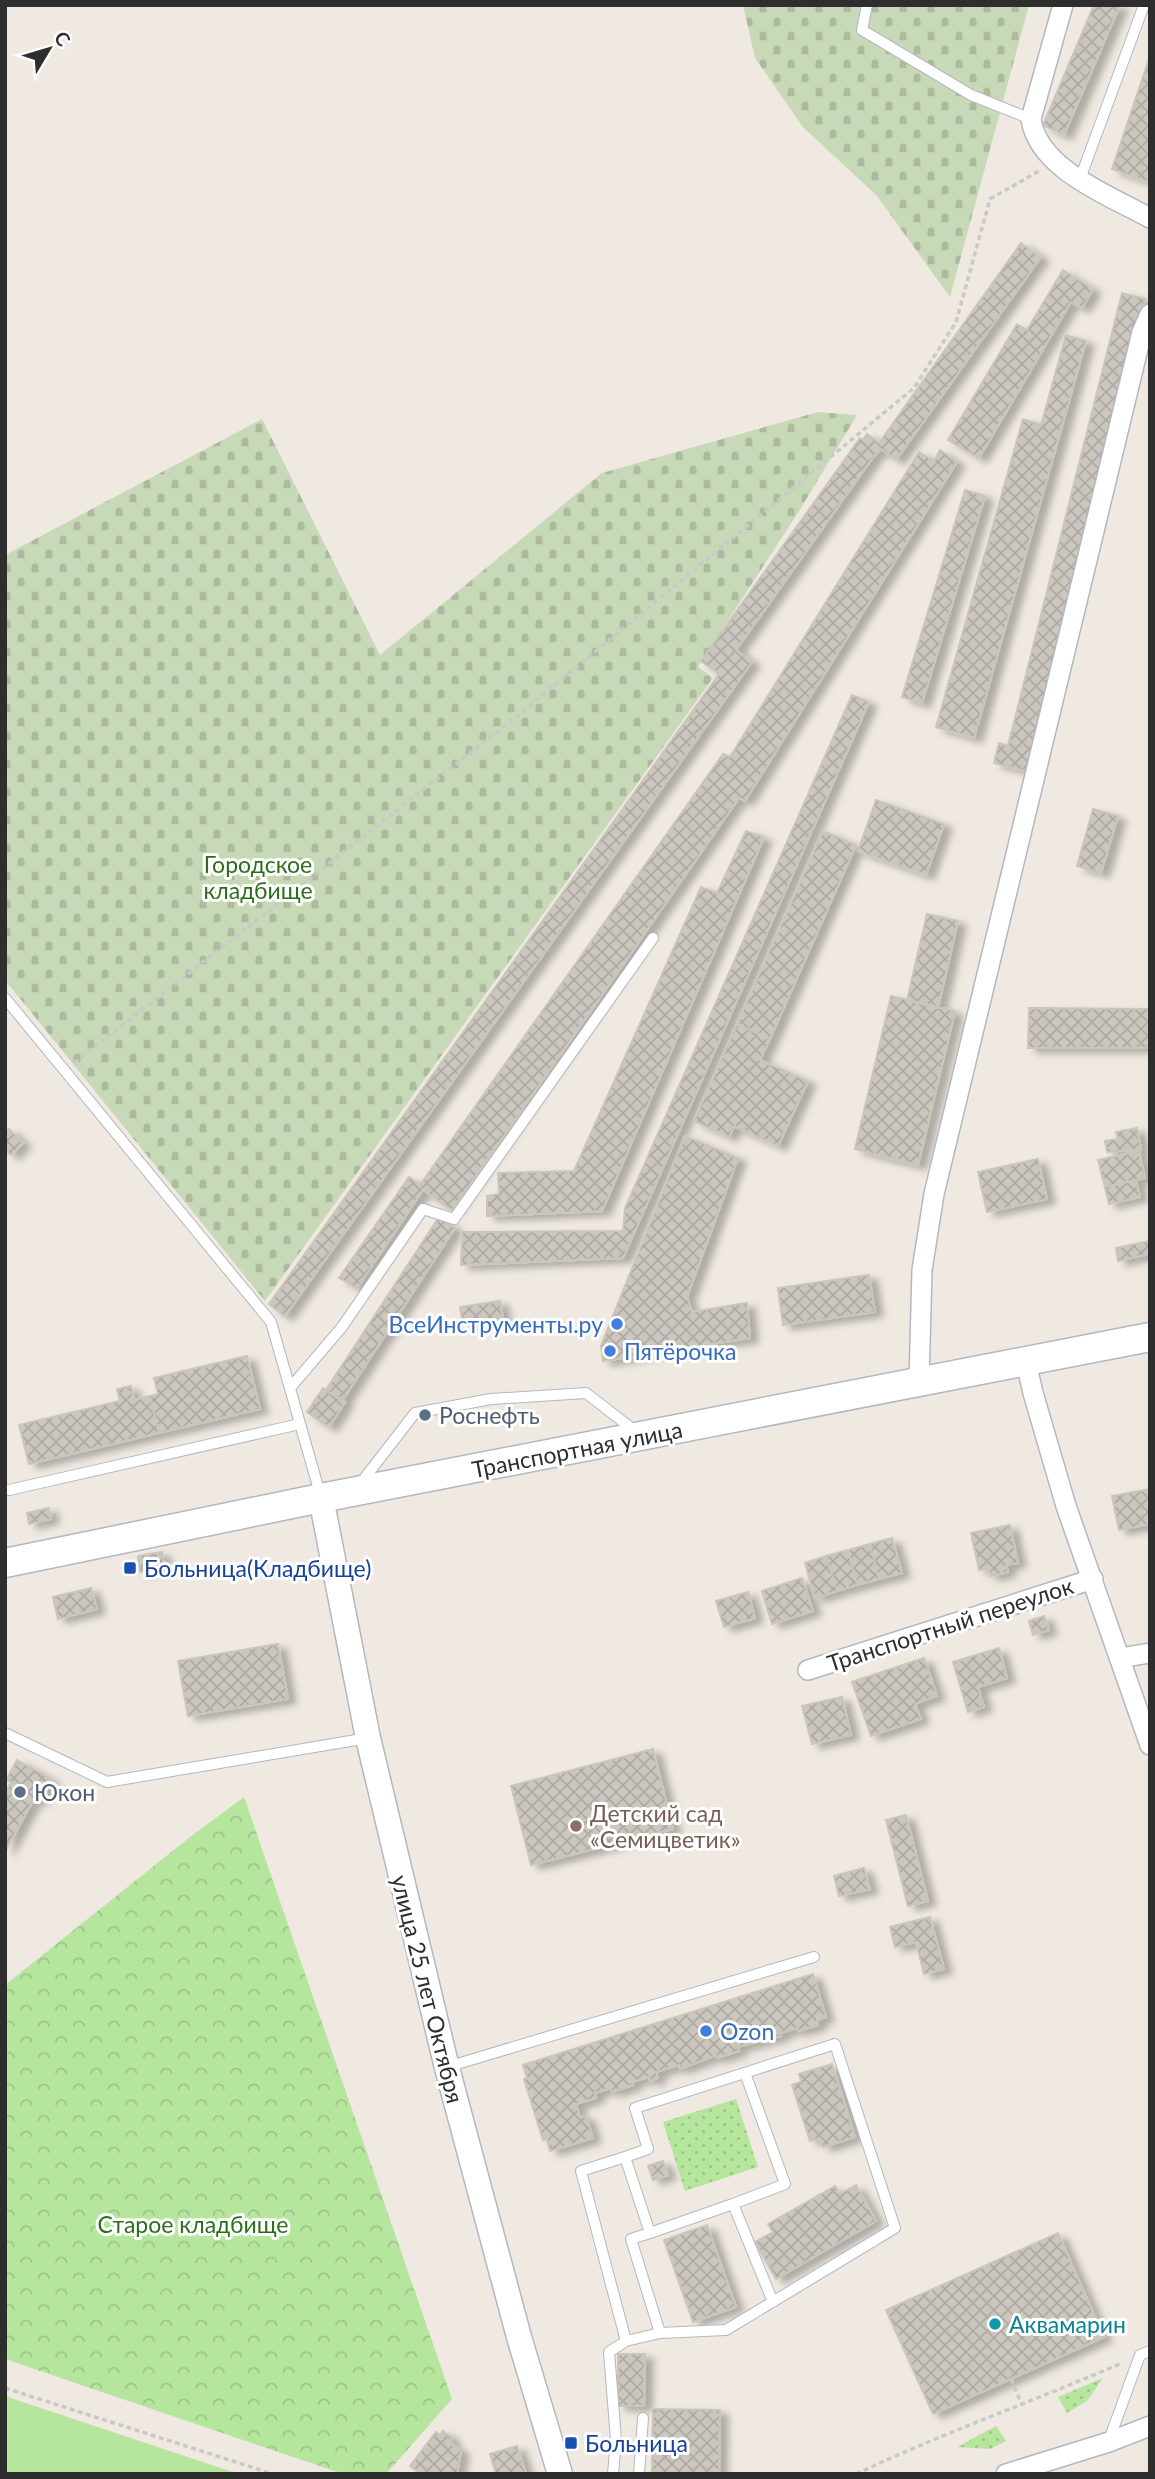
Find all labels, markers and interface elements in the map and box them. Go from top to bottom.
north arrow [14,14,84,84]
text: С [50,26,76,51]
park label: Городское кладбище [203,850,313,904]
place label: ВсеИнструменты.ру [389,1310,603,1338]
marker: ВсеИнструменты.ру [609,1316,625,1332]
place label: Пятёрочка [624,1337,736,1365]
marker: Пятёрочка [602,1343,618,1359]
place label: Роснефть [439,1401,540,1429]
marker: Роснефть [417,1407,433,1423]
street label: Транспортная улица [469,1415,685,1483]
place label: Больница(Кладбище) [144,1554,371,1582]
marker: Больница(Кладбище) [122,1560,138,1576]
street label: Транспортный переулок [823,1571,1077,1677]
place label: Юкон [34,1778,95,1806]
marker: Юкон [12,1784,28,1800]
place label: Детский сад «Семицветик» [590,1799,741,1853]
marker: Детский сад «Семицветик» [568,1818,584,1834]
street label: улица 25 лет Октября [386,1872,470,2106]
place label: Ozon [720,2017,774,2045]
marker: Ozon [698,2023,714,2039]
park label: Старое кладбище [98,2210,289,2238]
place label: Аквамарин [1009,2310,1126,2338]
marker: Аквамарин [987,2316,1003,2332]
place label: Больница [585,2429,688,2457]
marker: Больница [563,2435,579,2451]

